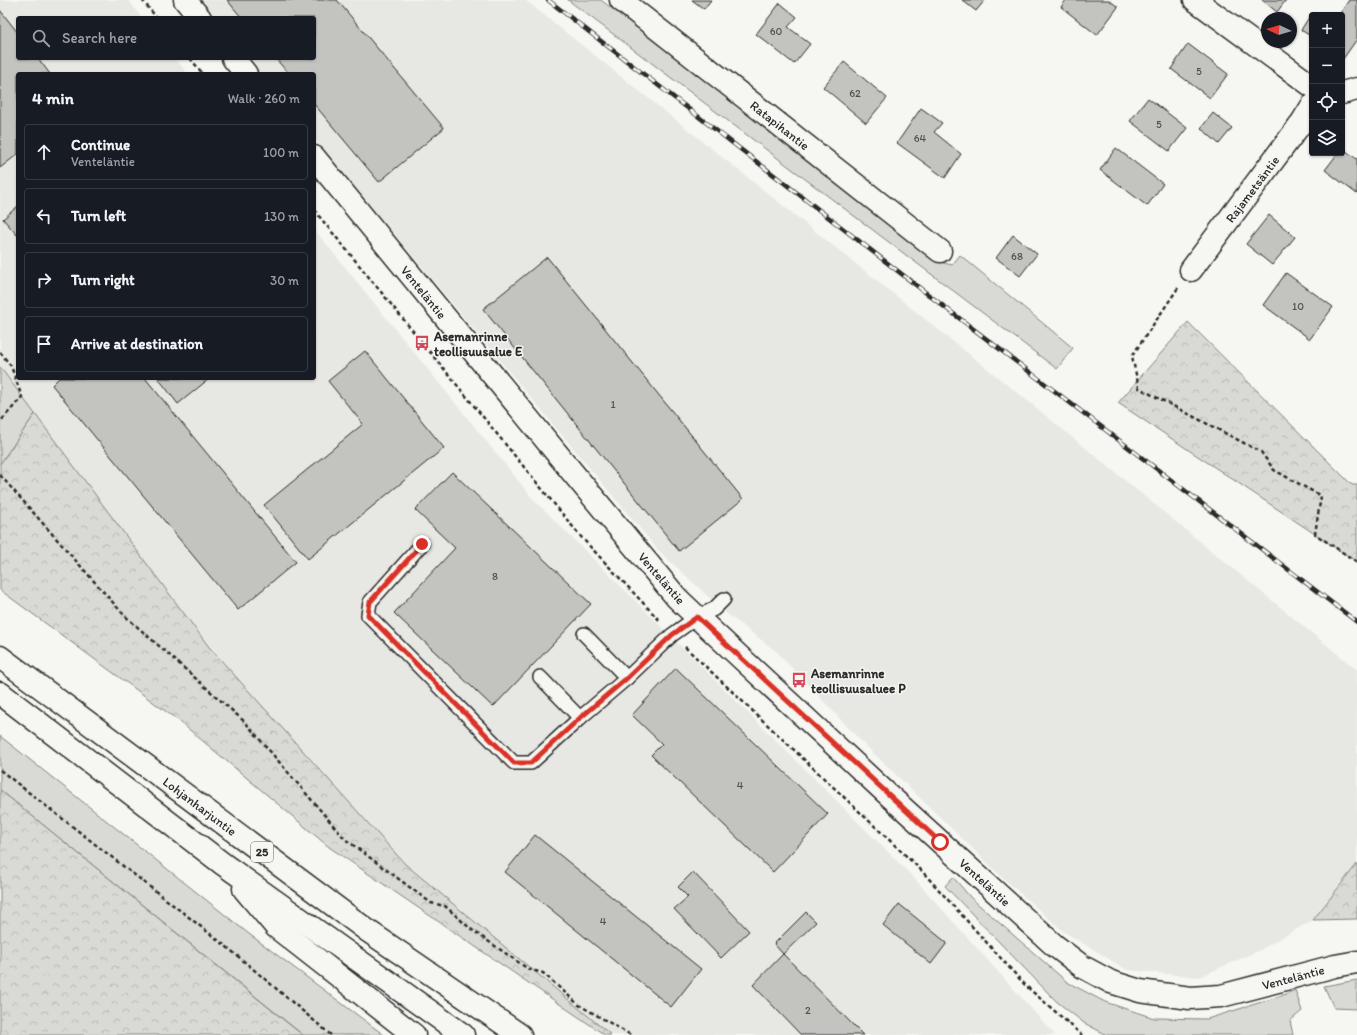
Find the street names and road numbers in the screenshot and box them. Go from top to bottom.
street label: Ratapihantie [747,98,812,153]
street label: Rajametsäntie [1222,153,1282,226]
street label: Venteläntie [398,263,450,322]
street label: Venteläntie [635,549,688,607]
street label: Lohjanharjuntie [160,774,239,839]
road number: 25 [251,842,273,862]
street label: Venteläntie [956,855,1013,909]
street label: Venteläntie [1260,962,1326,993]

